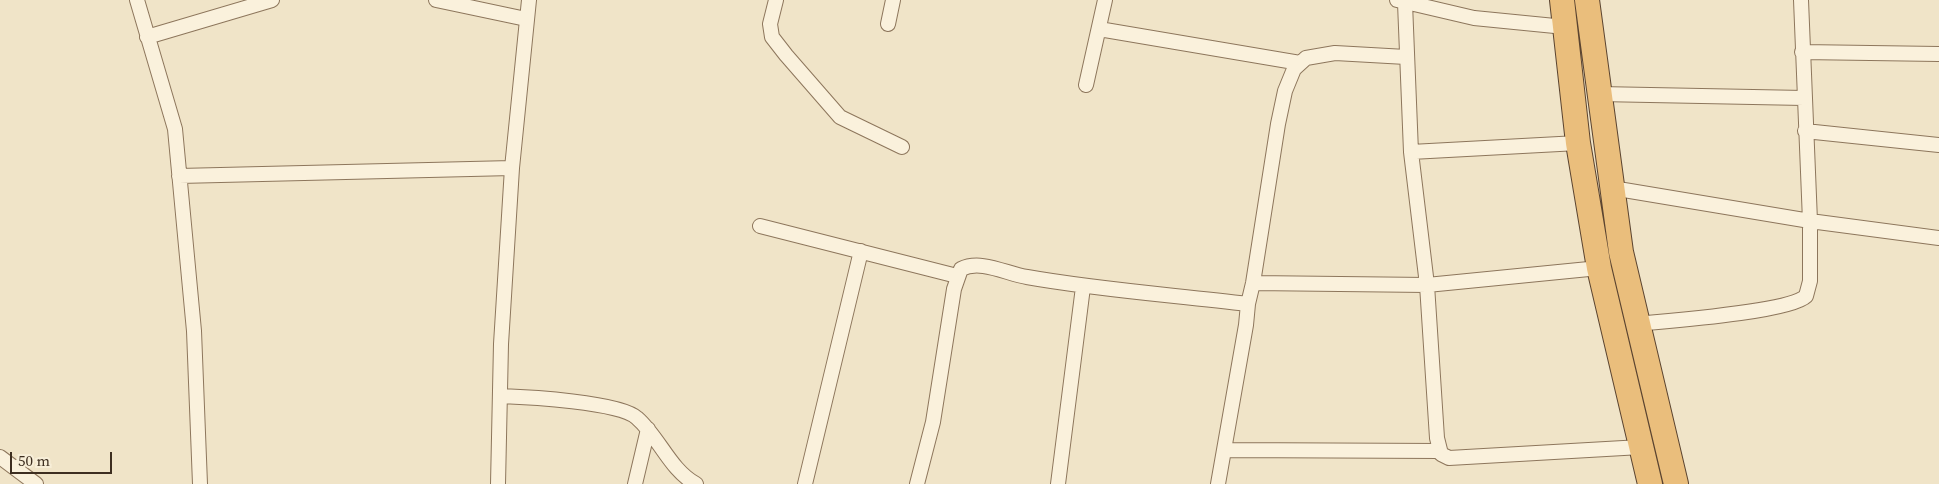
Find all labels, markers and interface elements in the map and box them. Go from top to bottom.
scale bar [12,442,115,474]
text: 50 m [18,450,50,471]

